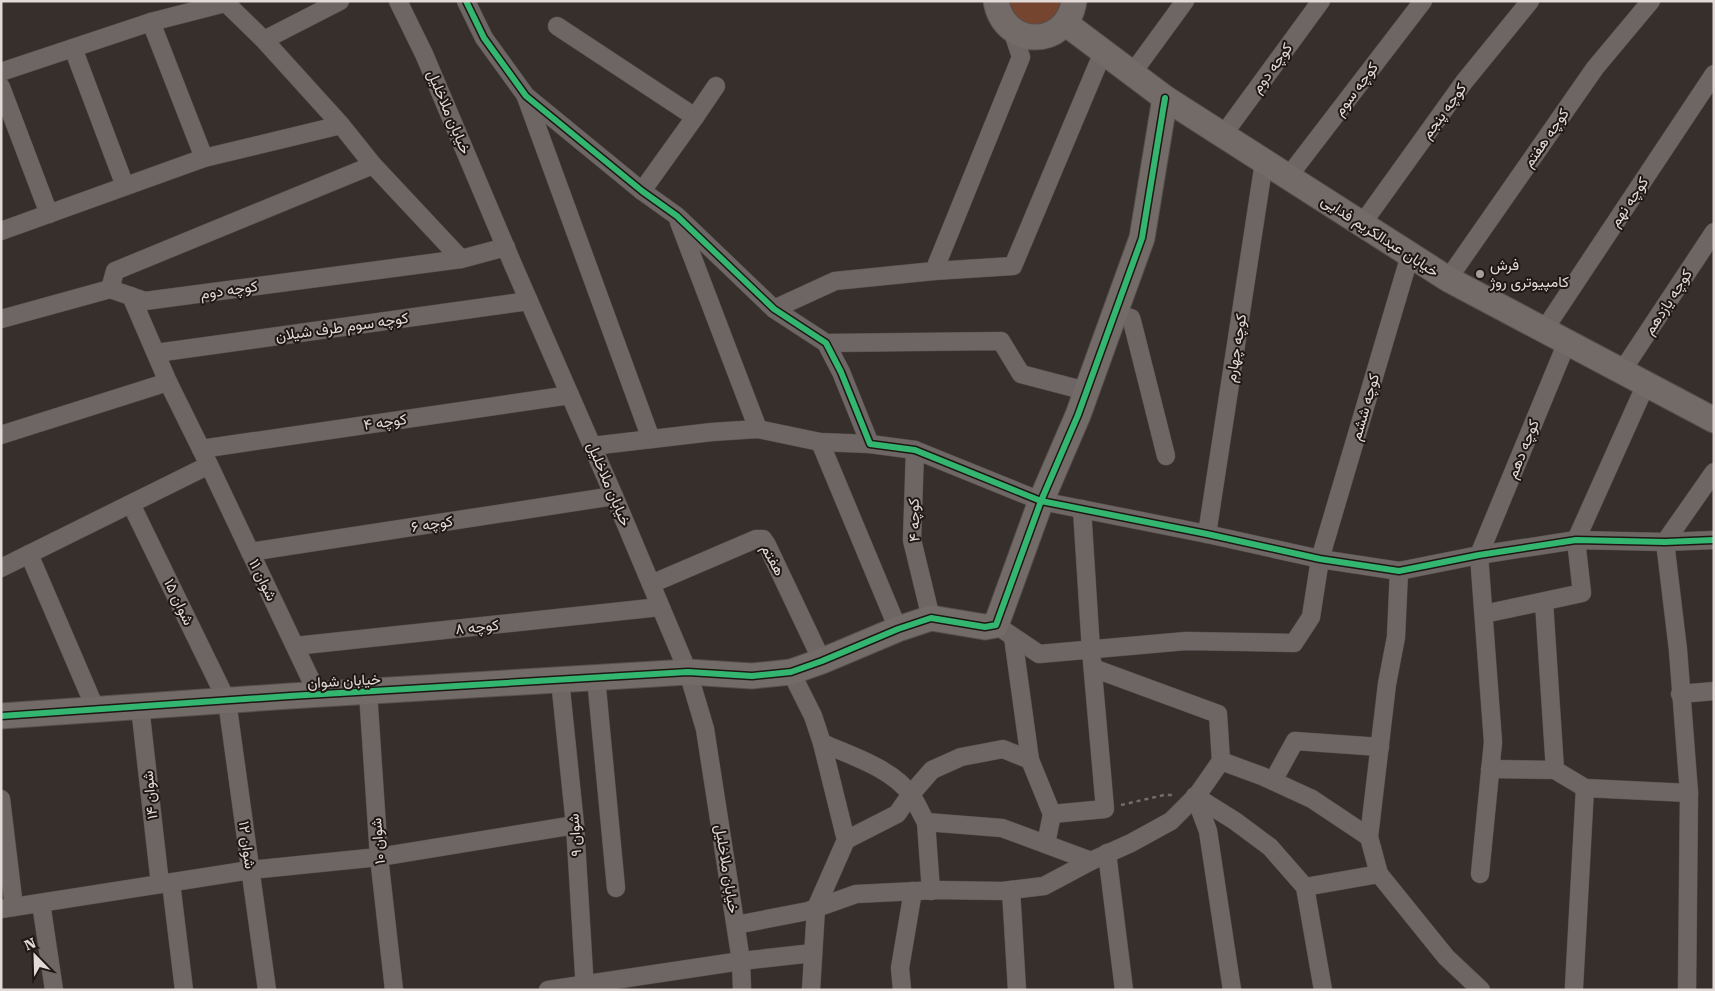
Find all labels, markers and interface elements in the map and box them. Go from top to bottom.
street label: کوچه دوم [1248,39,1297,97]
street label: کوچه سوم [1330,58,1383,120]
street label: خیابان ملاخلیل [423,67,475,157]
street label: کوچه پنجم [1418,79,1471,143]
street label: کوچه هفتم [1519,105,1574,171]
street label: کوچه نهم [1606,173,1653,231]
street label: خیابان عبدالکریم فدایی [1317,191,1442,282]
place label: فرش کامپیوتری روژ [1489,256,1569,292]
street label: کوچه یازدهم [1640,266,1697,339]
marker: فرش کامپیوتری روژ [1474,268,1486,280]
street label: کوچه دوم [199,277,259,304]
street label: کوچه سوم طرف شیلان [274,309,410,346]
street label: کوچه چهارم [1222,312,1251,384]
street label: کوچه ششم [1347,371,1384,443]
street label: کوچه ۴ [362,410,408,435]
street label: کوچه دهم [1503,417,1544,482]
street label: خیابان ملاخلیل [583,439,635,529]
street label: کوچه ۴ [905,498,924,542]
street label: کوچه ۶ [410,512,455,537]
street label: هفتم [756,541,789,579]
street label: شوان ۱۱ [245,556,281,604]
street label: شوان ۱۵ [160,576,198,628]
street label: کوچه ۸ [454,616,500,639]
street label: خیابان شوان [307,670,381,692]
street label: شوان ۱۴ [138,770,162,820]
street label: شوان ۹ [565,813,585,857]
street label: شوان ۱۰ [367,817,389,865]
street label: شوان ۱۲ [235,820,259,870]
street label: خیابان ملاخلیل [711,823,743,915]
north arrow [10,931,60,981]
text: N [22,934,38,954]

